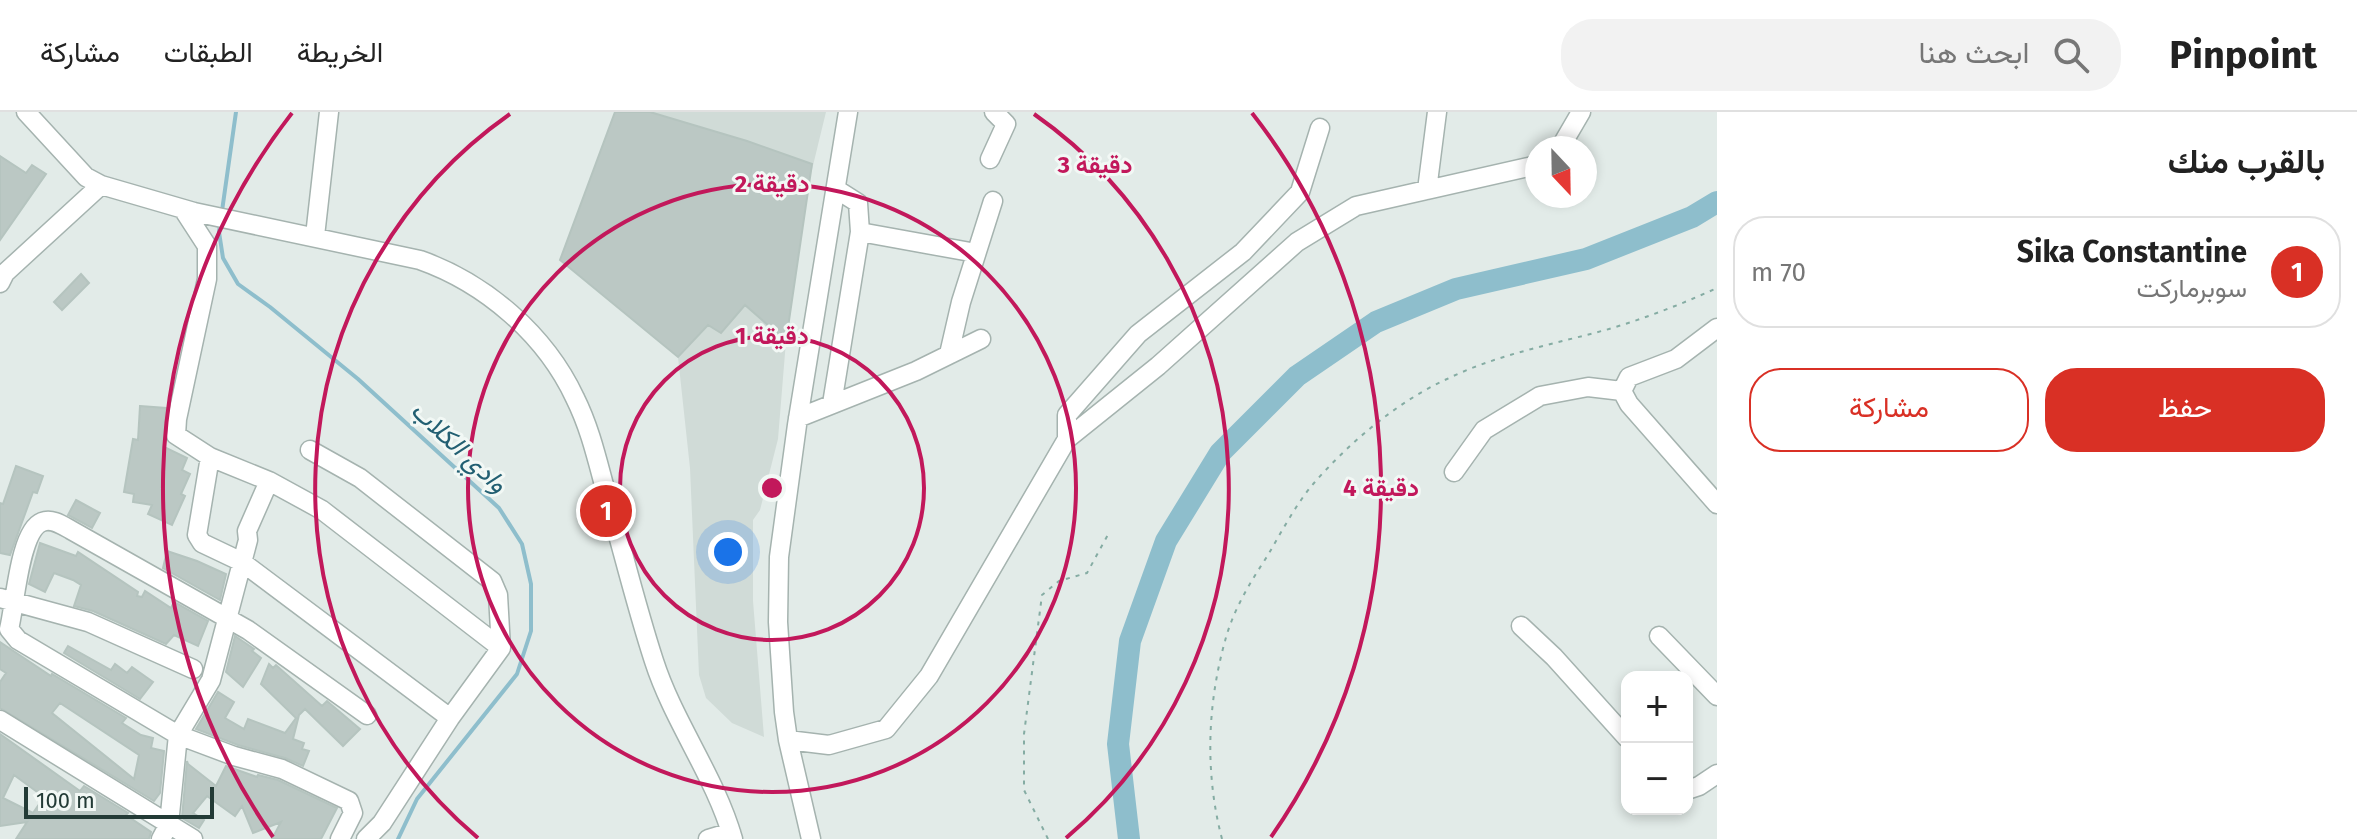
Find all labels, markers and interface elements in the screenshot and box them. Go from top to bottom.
search box [1561,19,2121,91]
text: Pinpoint [2169,32,2317,78]
icon: search [2049,33,2093,77]
text: ابحث هنا [1918,35,2029,71]
text: مشاركة [40,36,120,69]
text: الطبقات [164,36,253,69]
text: الخريطة [297,36,383,69]
north arrow [1525,136,1597,208]
text: بالقرب منك [2168,141,2325,182]
text: 3 دقيقة [1057,151,1132,179]
text: 2 دقيقة [735,170,809,198]
text: Sika Constantine [2017,234,2247,270]
text: 70 m [1751,257,1806,288]
text: 1 [2291,257,2303,288]
text: سوبرماركت [2136,273,2247,304]
text: 1 دقيقة [735,322,809,350]
button: مشاركة [1749,368,2029,452]
button: حفظ [2045,368,2325,452]
water label: وادي الكلاب [401,395,514,503]
centre of rings [758,474,786,502]
text: 4 دقيقة [1343,474,1419,502]
pin: 1 [580,481,632,541]
your location [708,532,748,572]
map controls [1621,671,1693,815]
button: + [1621,671,1693,743]
button: − [1621,743,1693,815]
scale bar [24,783,214,819]
text: 100 m [36,787,95,814]

